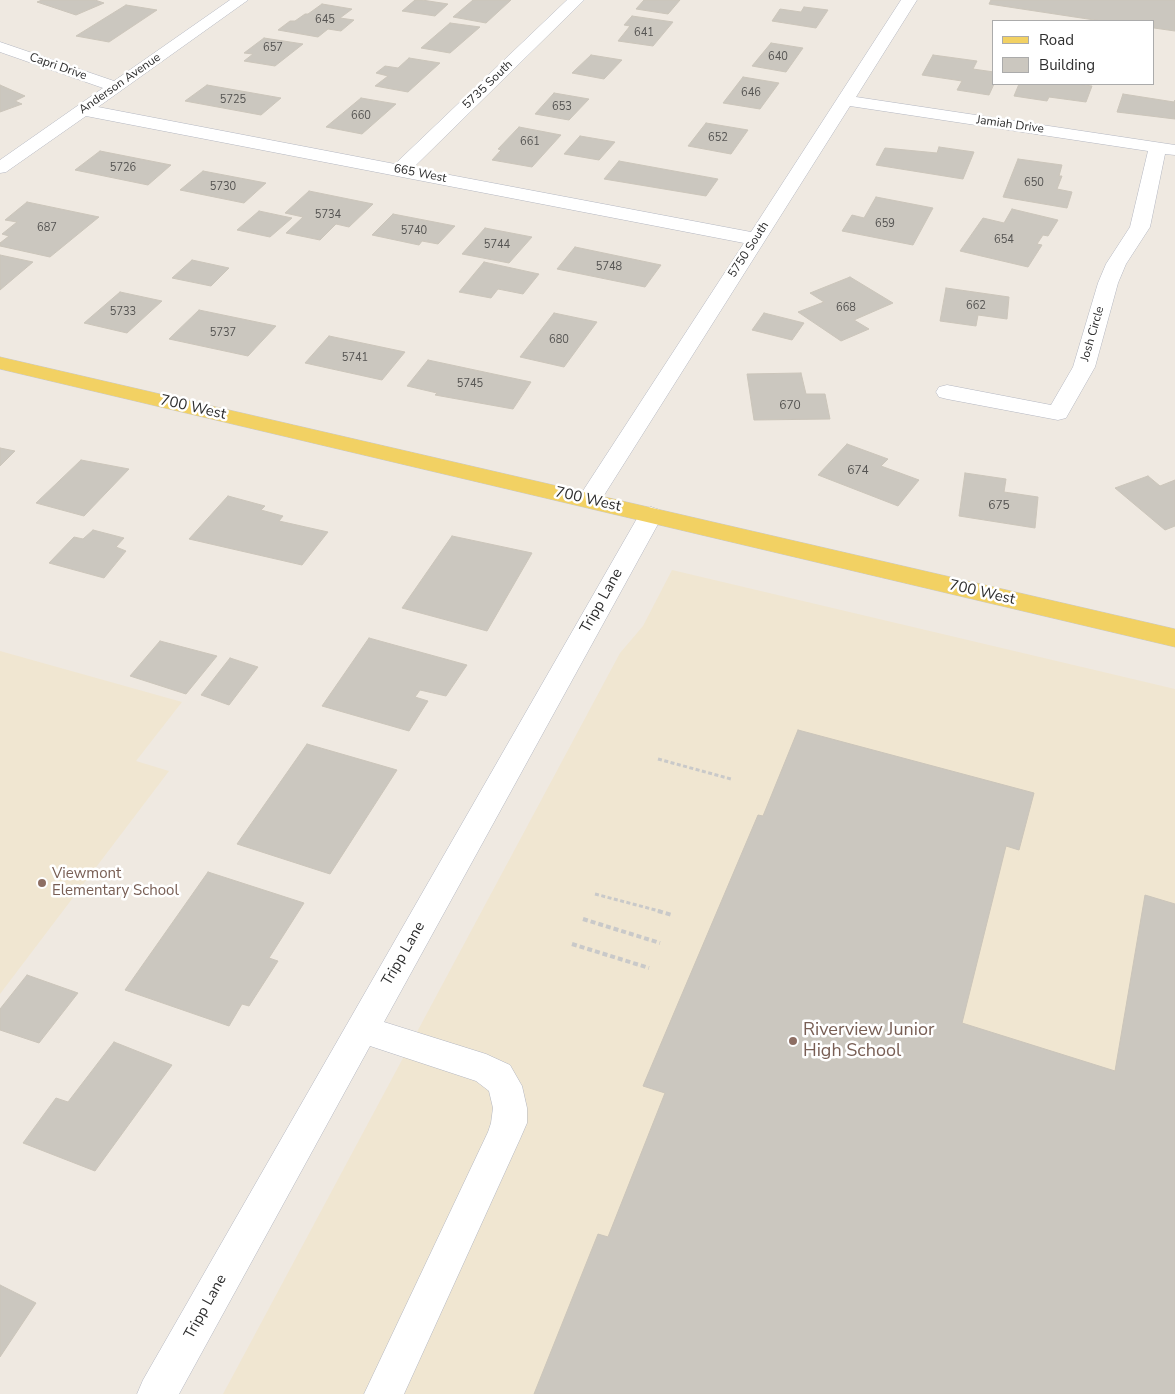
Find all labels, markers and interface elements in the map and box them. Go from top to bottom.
house number: 645 [315,13,335,27]
legend [992,20,1155,85]
house number: 641 [634,26,654,40]
text: Road [1039,30,1074,50]
house number: 657 [263,41,283,55]
street label: Capri Drive [27,50,89,84]
street label: Anderson Avenue [76,50,164,118]
house number: 640 [768,50,788,64]
text: Building [1039,55,1095,75]
street label: 5735 South [460,58,516,112]
house number: 646 [741,86,761,100]
house number: 5725 [220,93,246,107]
house number: 653 [552,100,572,114]
house number: 660 [351,109,371,123]
street label: Jamiah Drive [975,113,1045,137]
house number: 652 [708,131,728,145]
house number: 661 [520,135,540,149]
house number: 5726 [110,161,136,175]
street label: 665 West [392,162,448,186]
house number: 650 [1024,176,1044,190]
house number: 5730 [210,180,236,194]
house number: 5734 [315,208,341,222]
house number: 659 [875,217,895,231]
street label: 5750 South [726,219,772,281]
house number: 687 [37,221,57,235]
house number: 5740 [401,224,427,238]
house number: 654 [994,233,1014,247]
house number: 5744 [484,238,510,252]
house number: 5748 [596,260,622,274]
house number: 662 [966,299,986,313]
house number: 668 [836,301,856,315]
house number: 5733 [110,305,136,319]
street label: Josh Circle [1078,305,1108,363]
house number: 5737 [210,326,236,340]
house number: 680 [549,333,569,347]
house number: 5741 [342,351,368,365]
house number: 5745 [457,377,483,391]
street label: 700 West [158,392,228,424]
house number: 670 [779,399,801,413]
house number: 674 [847,464,869,478]
street label: 700 West [553,484,623,516]
house number: 675 [988,499,1010,513]
street label: Tripp Lane [577,566,627,636]
street label: 700 West [947,577,1017,609]
place label: Viewmont Elementary School [52,865,179,900]
marker: Viewmont Elementary School [36,877,48,889]
street label: Tripp Lane [379,919,429,989]
place label: Riverview Junior High School [803,1020,934,1062]
marker: Riverview Junior High School [787,1035,799,1047]
street label: Tripp Lane [181,1272,231,1342]

